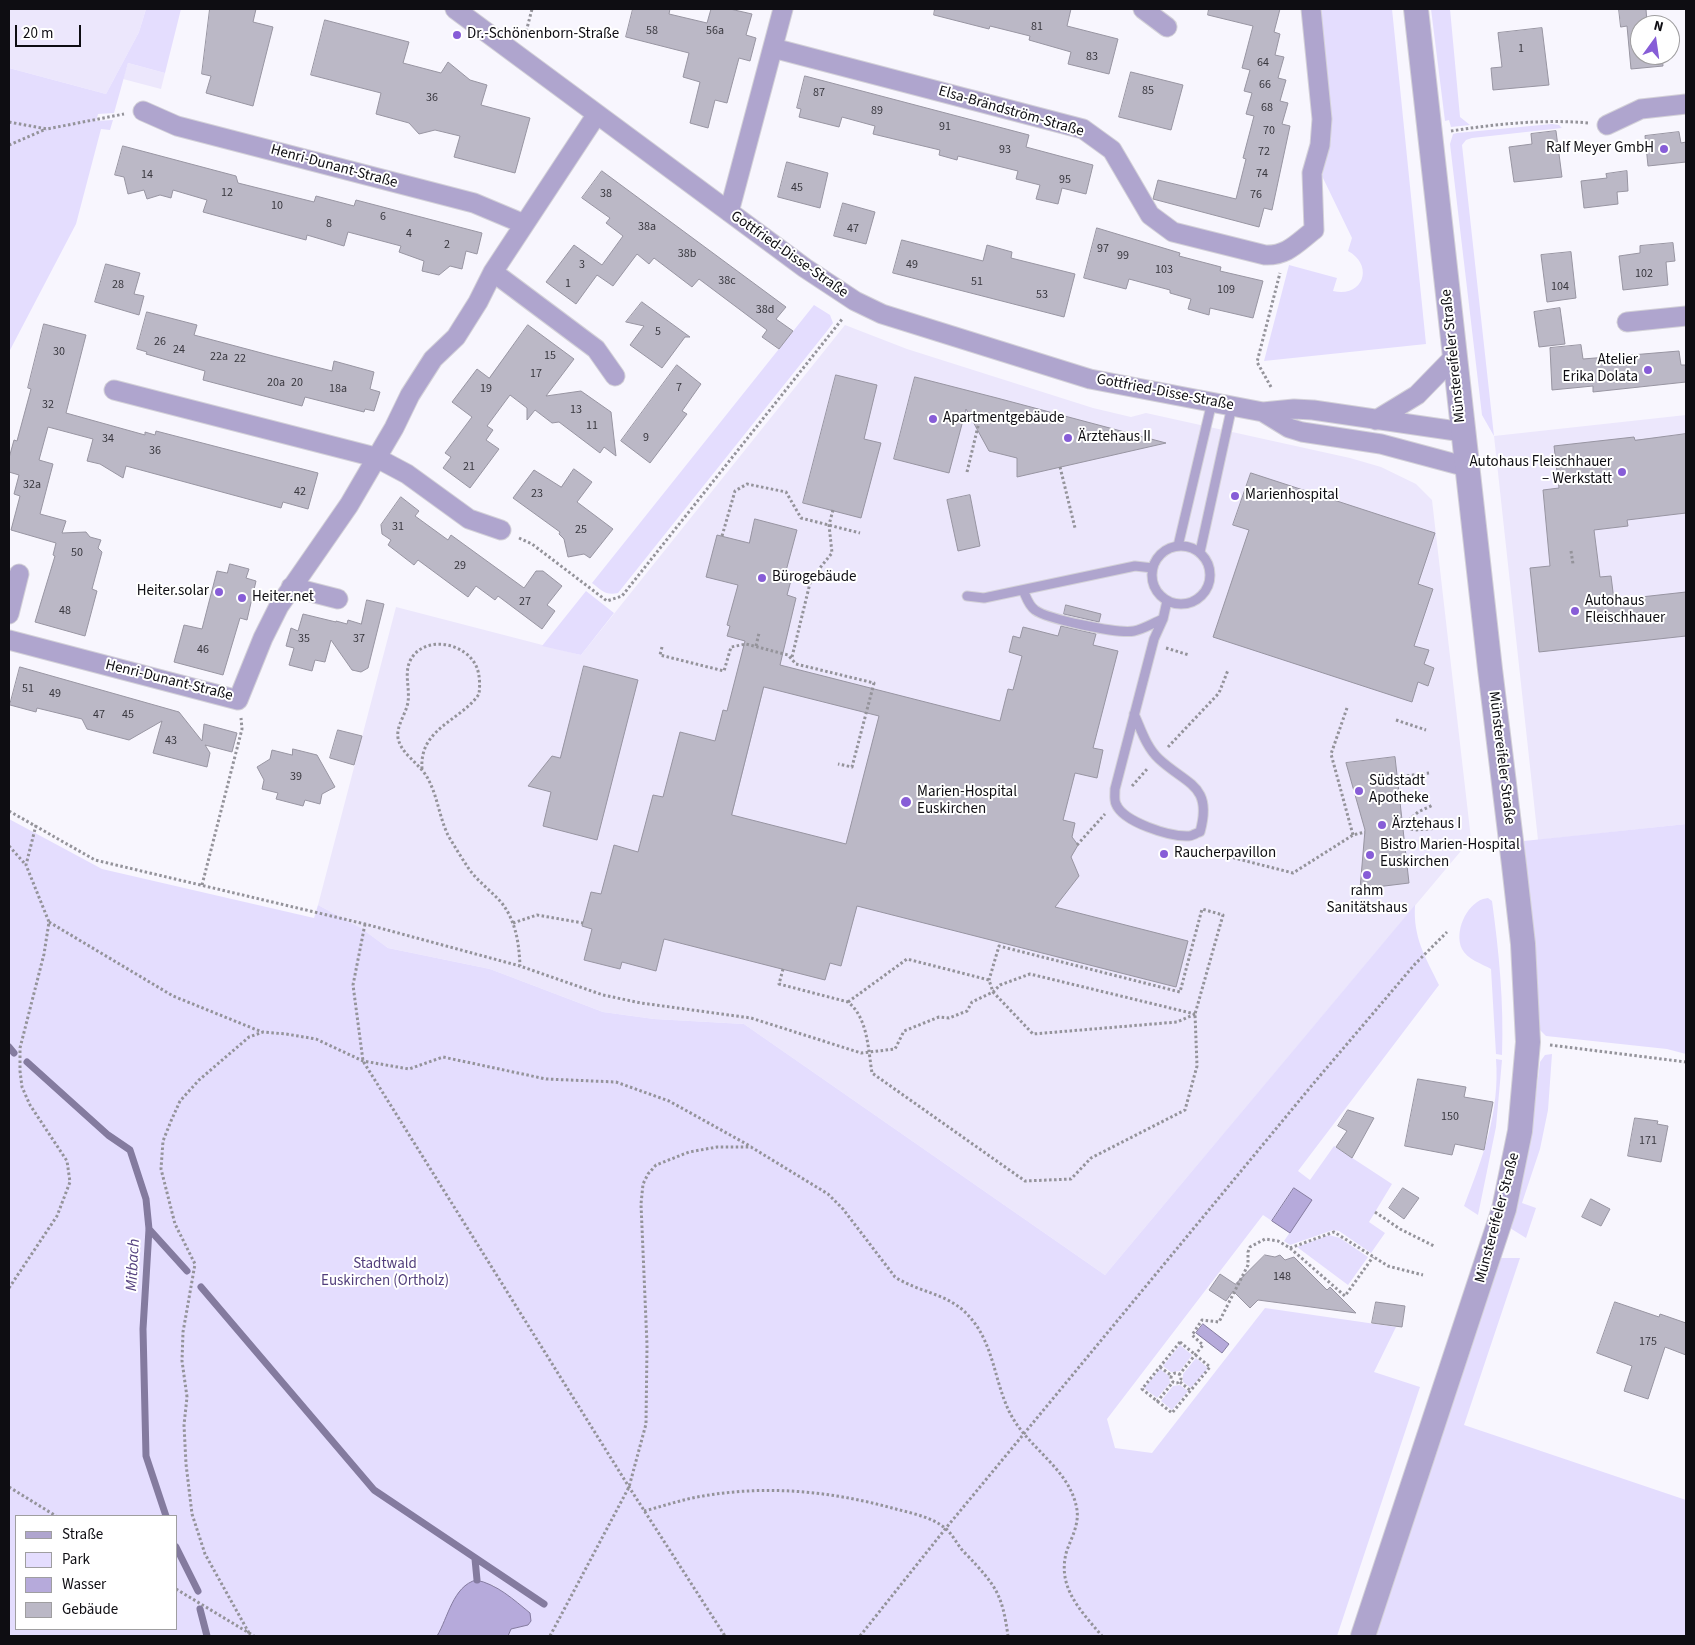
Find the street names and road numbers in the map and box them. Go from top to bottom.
street label: Elsa-Brändström-Straße [936,83,1086,141]
street label: Henri-Dunant-Straße [269,141,399,193]
street label: Gottfried-Disse-Straße [727,208,851,302]
street label: Münstereifeler Straße [1438,288,1470,424]
street label: Gottfried-Disse-Straße [1095,371,1235,415]
street label: Henri-Dunant-Straße [103,656,235,706]
street label: Münstereifeler Straße [1484,690,1518,826]
street label: Münstereifeler Straße [1472,1151,1524,1285]

